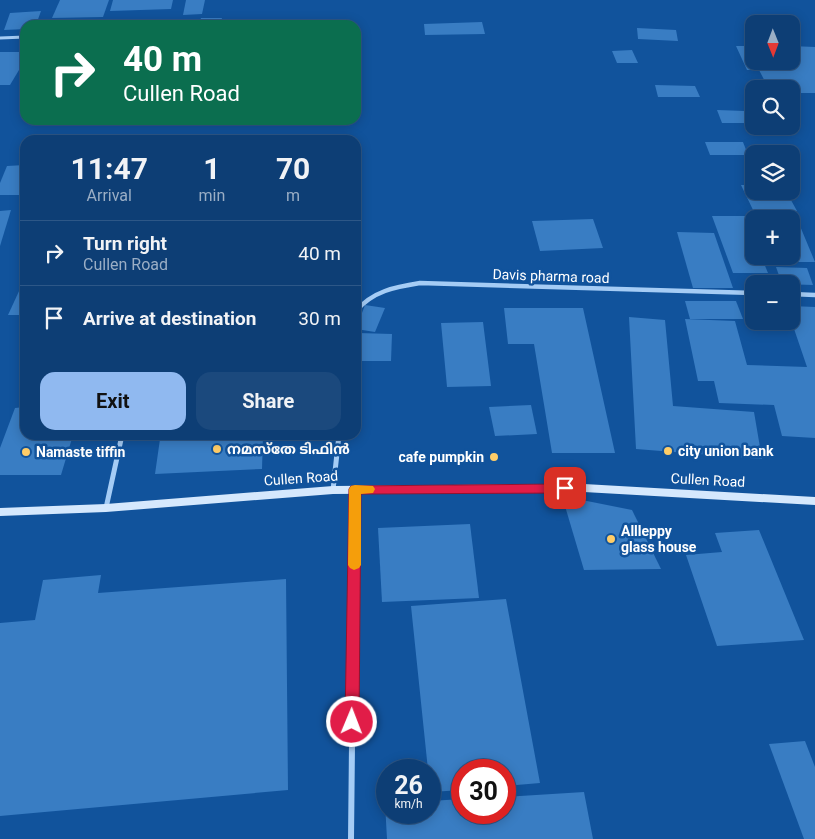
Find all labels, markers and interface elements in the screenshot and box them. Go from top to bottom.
north arrow [745,15,800,70]
map controls [745,15,800,330]
text: 40 m [123,39,202,80]
icon: right [40,40,105,105]
button: search [745,80,800,135]
text: Cullen Road [123,81,240,106]
button: layers [745,145,800,200]
text: 11:47 [71,151,148,186]
text: 1 [203,151,221,186]
text: 70 [276,151,310,186]
text: Arrival [87,186,132,205]
text: min [199,186,225,205]
text: m [286,186,300,205]
button: + [745,210,800,265]
text: Turn right [83,232,167,255]
icon: right [40,239,68,267]
text: 40 m [298,242,341,265]
text: Cullen Road [83,255,168,274]
street label: Davis pharma road [492,266,610,286]
button: − [745,275,800,330]
icon: arrive [40,304,68,332]
text: Arrive at destination [83,307,256,330]
text: 30 m [298,307,341,330]
button: Exit [40,372,186,430]
button: Share [196,372,341,430]
place label: നമസ്തേ ടിഫിൻ [227,441,350,457]
marker: നമസ്തേ ടിഫിൻ [211,443,223,455]
place label: city union bank [678,443,774,459]
place label: Namaste tiffin [36,444,125,460]
marker: city union bank [662,445,674,457]
marker: Namaste tiffin [20,446,32,458]
place label: cafe pumpkin [399,449,484,465]
marker: cafe pumpkin [488,451,500,463]
street label: Cullen Road [263,467,339,489]
pin [544,467,586,509]
street label: Cullen Road [670,470,746,490]
icon: arrive [551,474,579,502]
place label: Allleppy glass house [621,523,697,555]
marker: Allleppy glass house [605,533,617,545]
position arrow [325,695,377,747]
speed limit sign: 30 [451,759,516,824]
text: 26 [394,771,423,800]
text: km/h [394,797,423,811]

